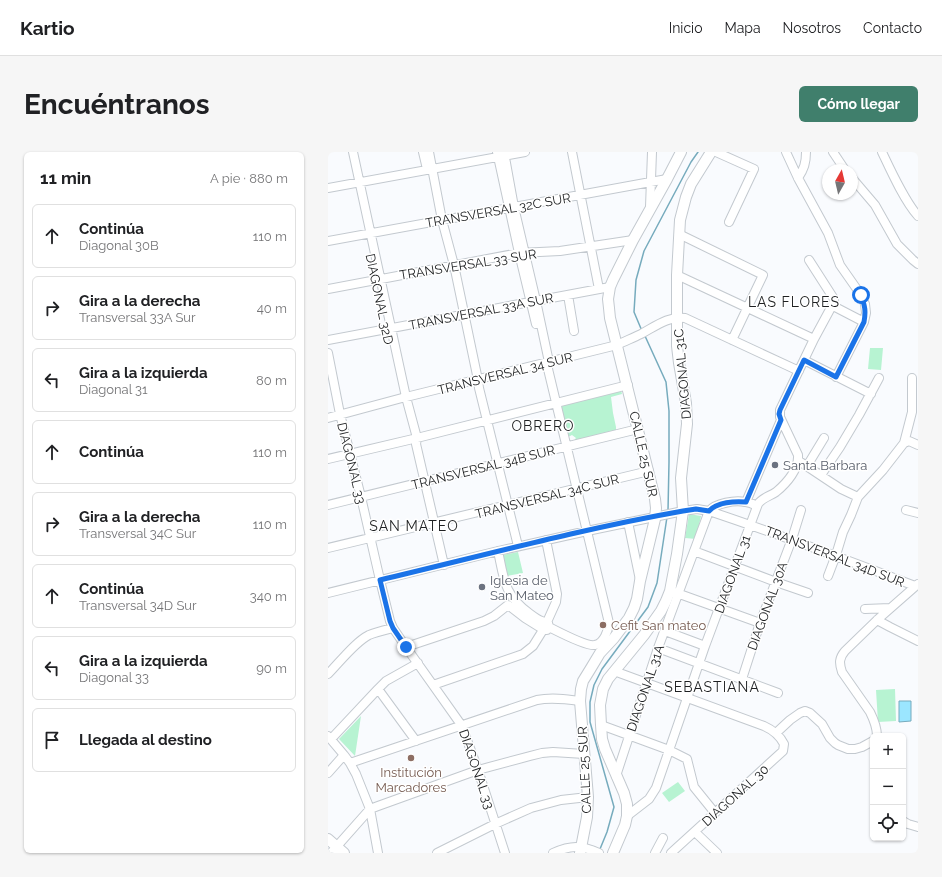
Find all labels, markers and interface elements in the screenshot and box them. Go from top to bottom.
text: Kartio [20,17,75,39]
text: Inicio [669,20,702,36]
text: Mapa [724,20,761,36]
text: Nosotros [783,20,841,36]
text: Contacto [863,20,922,36]
button: Cómo llegar [799,86,918,122]
text: Encuéntranos [24,88,210,121]
north arrow [822,164,858,200]
text: 11 min [40,168,91,188]
text: A pie · 880 m [210,171,288,186]
street label: TRANSVERSAL 32C SUR [424,190,572,231]
text: Continúa [79,220,144,238]
icon: ahead [41,225,63,247]
text: 110 m [253,229,287,244]
text: Diagonal 30B [79,238,159,253]
street label: TRANSVERSAL 33 SUR [398,246,538,283]
street label: DIAGONAL 32D [363,252,396,346]
route start [852,286,870,304]
street label: TRANSVERSAL 33A SUR [408,290,555,333]
text: Gira a la derecha [79,292,200,310]
district label: LAS FLORES [748,294,840,310]
icon: right [41,297,63,319]
text: 40 m [257,301,287,316]
text: Transversal 33A Sur [79,310,196,325]
street label: DIAGONAL 31C [671,328,694,420]
street label: TRANSVERSAL 34 SUR [436,349,574,398]
text: Gira a la izquierda [79,364,208,382]
icon: left [41,369,63,391]
text: 80 m [256,373,287,388]
text: Diagonal 31 [79,382,148,397]
street label: CALLE 25 SUR [626,410,661,498]
district label: OBRERO [511,418,575,434]
street label: DIAGONAL 33 [334,421,369,505]
icon: ahead [41,441,63,463]
street label: TRANSVERSAL 34B SUR [410,442,556,493]
text: Continúa [79,443,144,461]
text: 110 m [253,445,287,460]
place label: Santa Barbara [783,458,867,473]
marker: Santa Barbara [770,460,780,470]
street label: TRANSVERSAL 34C SUR [474,471,621,522]
text: Gira a la derecha [79,508,200,526]
icon: right [41,513,63,535]
text: 110 m [253,517,287,532]
district label: SAN MATEO [369,518,459,534]
street label: TRANSVERSAL 34D SUR [763,523,907,590]
text: Transversal 34C Sur [79,526,196,541]
street label: DIAGONAL 31 [711,533,754,615]
street label: DIAGONAL 30A [745,560,790,652]
place label: Iglesia de San Mateo [490,573,554,603]
text: Continúa [79,580,144,598]
marker: Iglesia de San Mateo [477,582,487,592]
icon: ahead [41,585,63,607]
text: 340 m [250,589,287,604]
text: Transversal 34D Sur [79,598,197,613]
place label: Cefit San mateo [611,618,706,633]
marker: Cefit San mateo [598,620,608,630]
route end [397,638,415,656]
street label: DIAGONAL 31A [624,643,667,733]
text: Gira a la izquierda [79,652,208,670]
icon: left [41,657,63,679]
text: 90 m [256,661,287,676]
text: Diagonal 33 [79,670,149,685]
district label: SEBASTIANA [664,679,760,695]
street label: CALLE 25 SUR [575,726,594,814]
street label: DIAGONAL 33 [456,727,497,811]
icon: arrive [41,729,63,751]
text: Llegada al destino [79,731,212,749]
map controls [870,733,906,841]
button: + [870,733,906,769]
marker: Institución Marcadores [406,753,416,763]
street label: DIAGONAL 30 [699,762,772,829]
place label: Institución Marcadores [375,765,447,795]
button: − [870,769,906,805]
button: locate [870,805,906,841]

